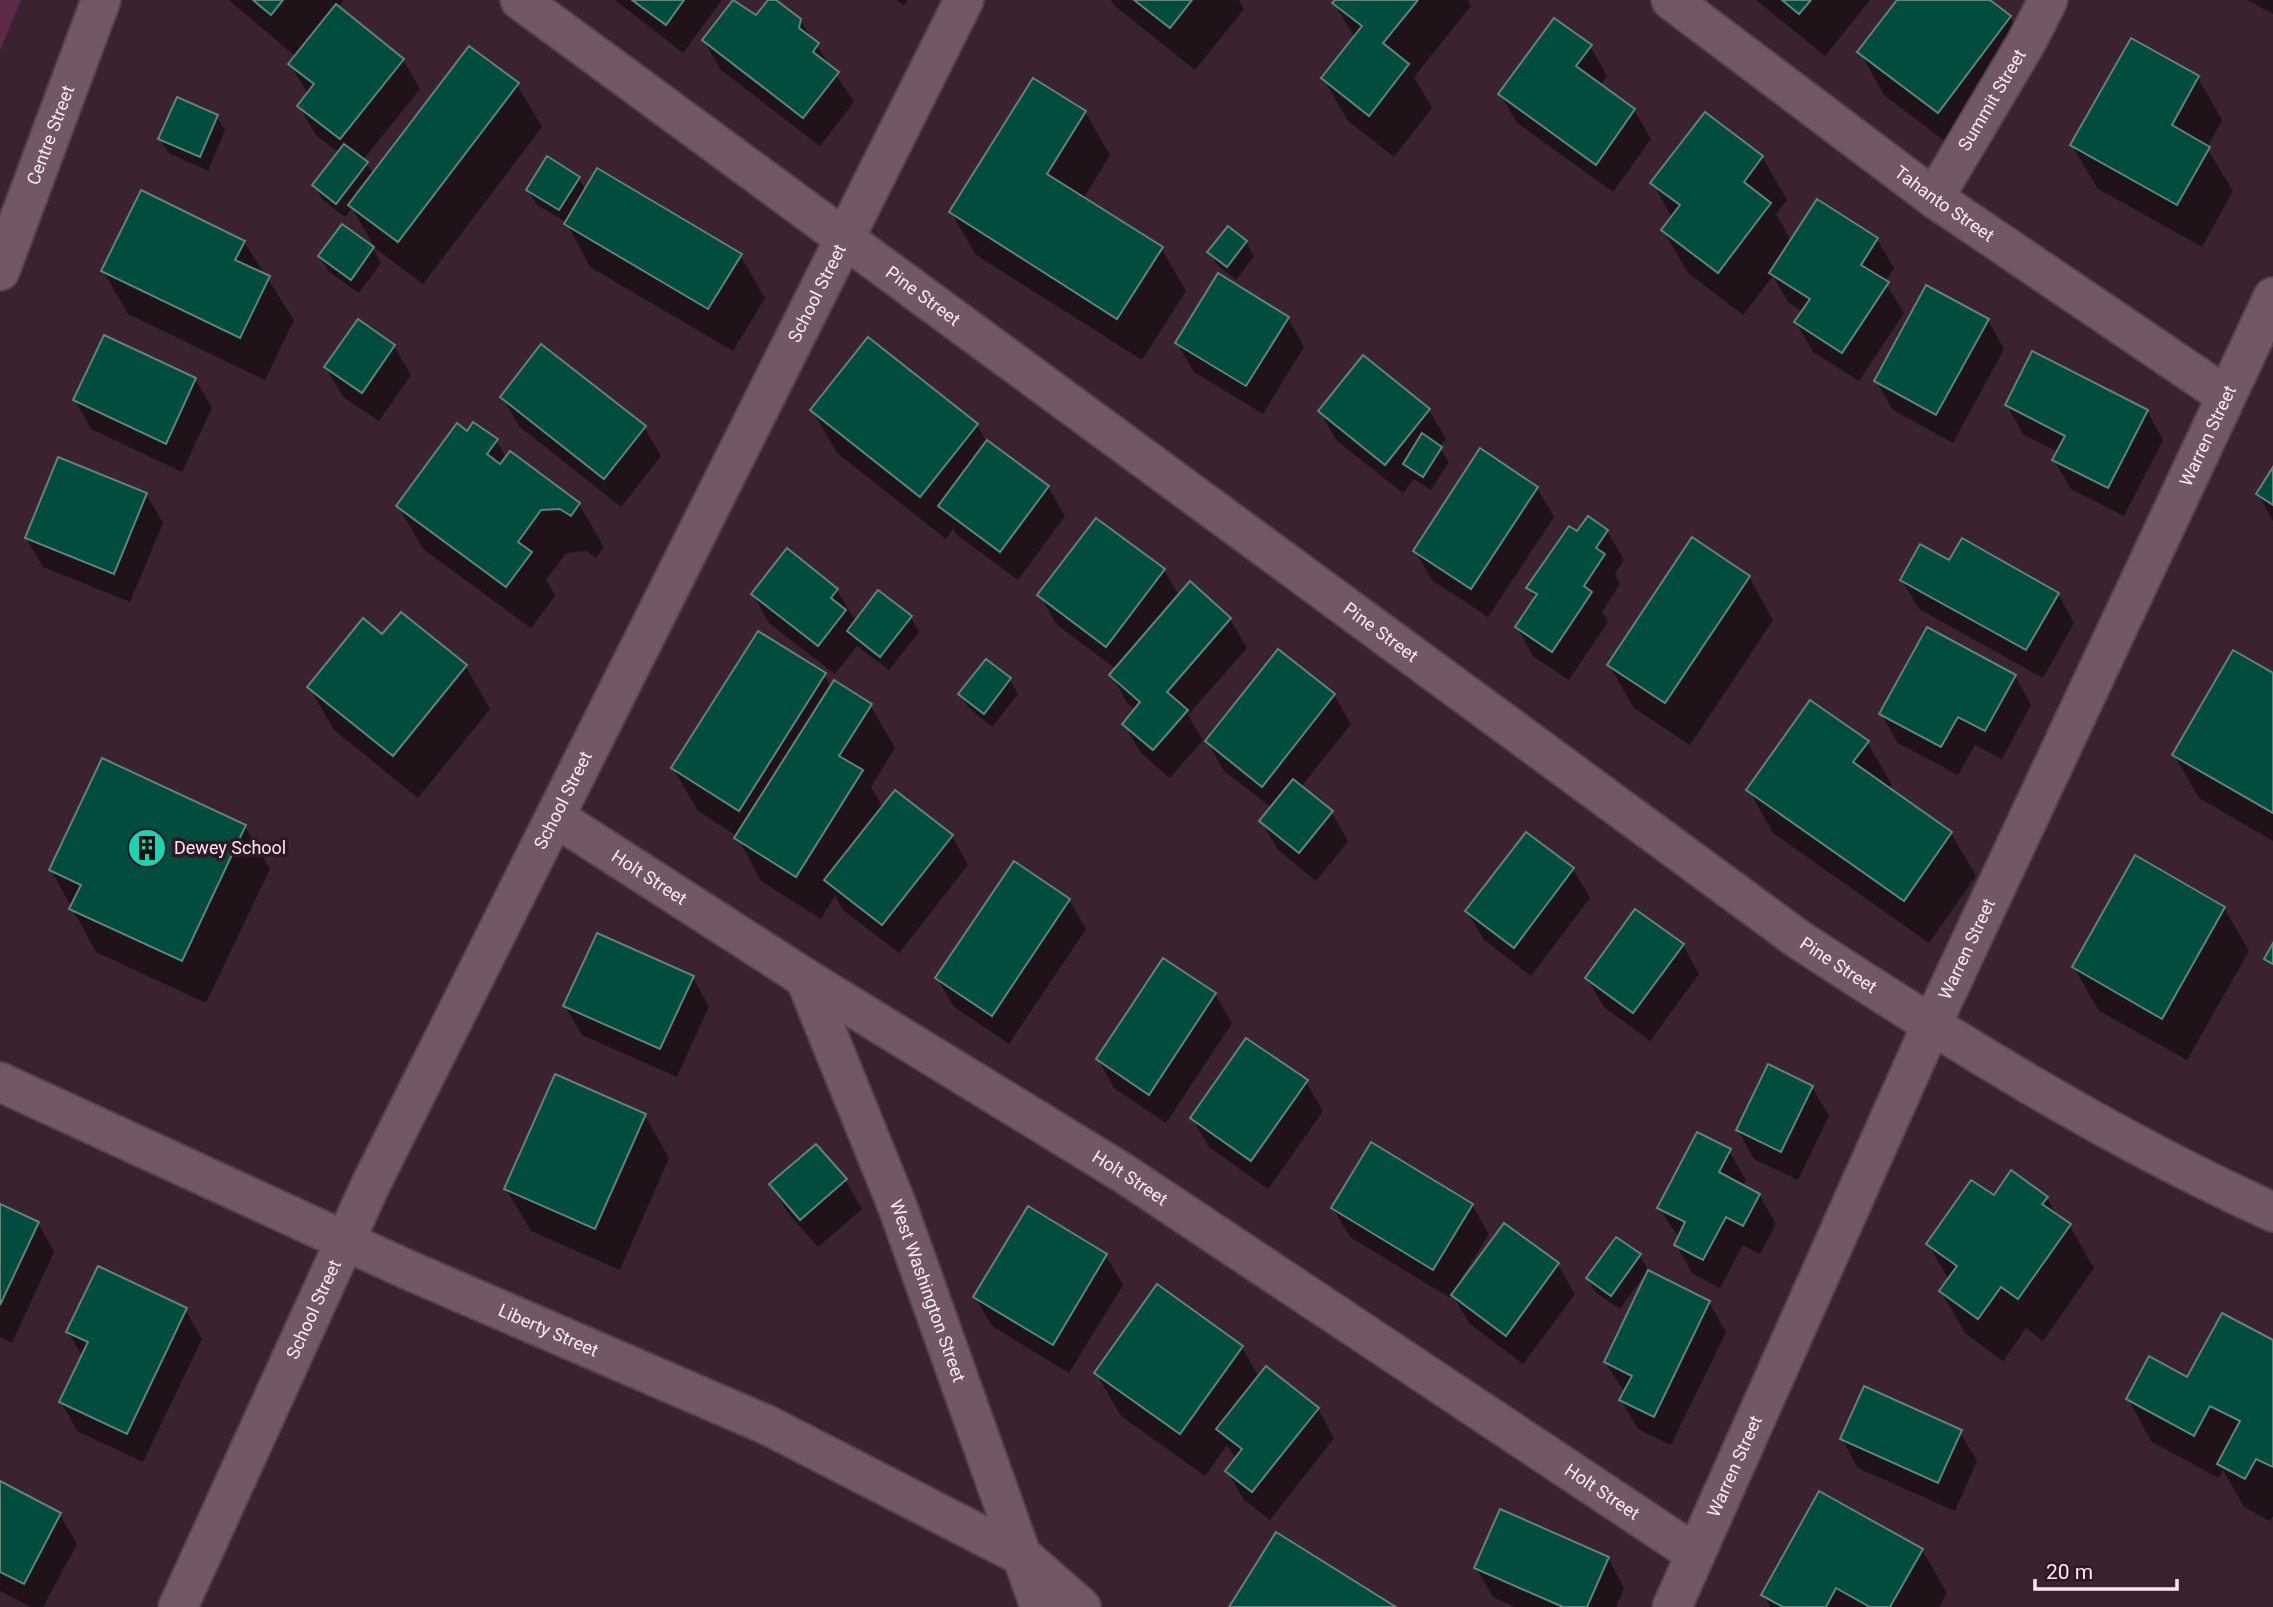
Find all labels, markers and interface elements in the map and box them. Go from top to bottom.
street label: Summit Street [1954,45,2030,154]
street label: Centre Street [22,82,78,188]
street label: Tahanto Street [1891,161,1999,246]
street label: School Street [783,241,850,346]
street label: Pine Street [882,261,965,330]
street label: Warren Street [2175,382,2240,489]
street label: Pine Street [1340,598,1422,666]
street label: School Street [529,748,596,853]
building icon: Dewey School [126,827,168,869]
place label: Dewey School [174,837,286,858]
street label: Holt Street [608,845,691,909]
street label: Warren Street [1934,895,1999,1003]
street label: Pine Street [1796,932,1881,997]
street label: Holt Street [1089,1146,1172,1210]
street label: West Washington Street [886,1196,970,1385]
street label: School Street [281,1256,345,1362]
street label: Liberty Street [495,1299,602,1361]
street label: Warren Street [1702,1412,1766,1520]
street label: Holt Street [1561,1459,1644,1524]
scale bar [2035,1548,2177,1592]
text: 20 m [2046,1560,2093,1584]

